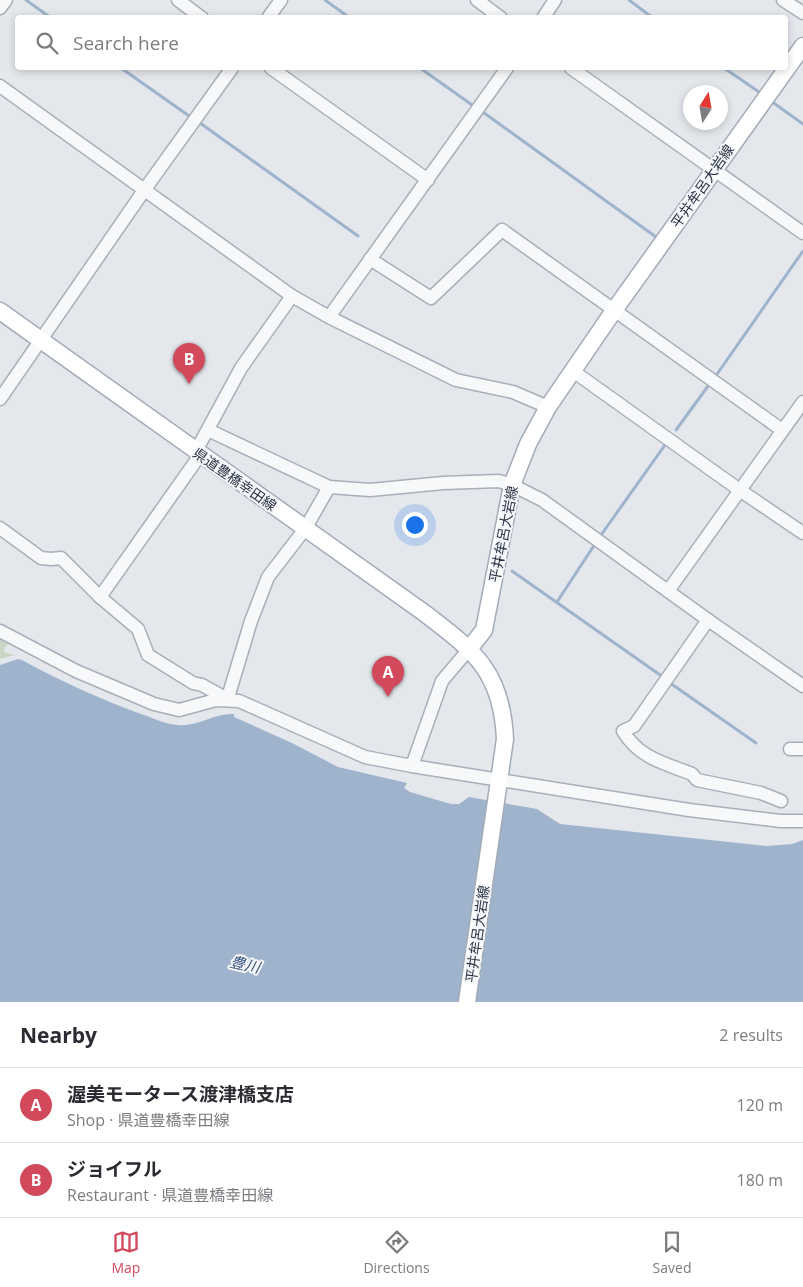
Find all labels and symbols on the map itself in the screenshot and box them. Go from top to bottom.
north arrow [683,85,728,130]
street label: 平井牟呂大岩線 [666,140,738,232]
pin: B [173,343,205,384]
street label: 県道豊橋幸田線 [189,443,281,515]
street label: 平井牟呂大岩線 [484,484,522,584]
your location [402,512,428,538]
pin: A [372,656,404,697]
street label: 平井牟呂大岩線 [461,884,493,984]
water label: 豊川 [228,951,264,978]

